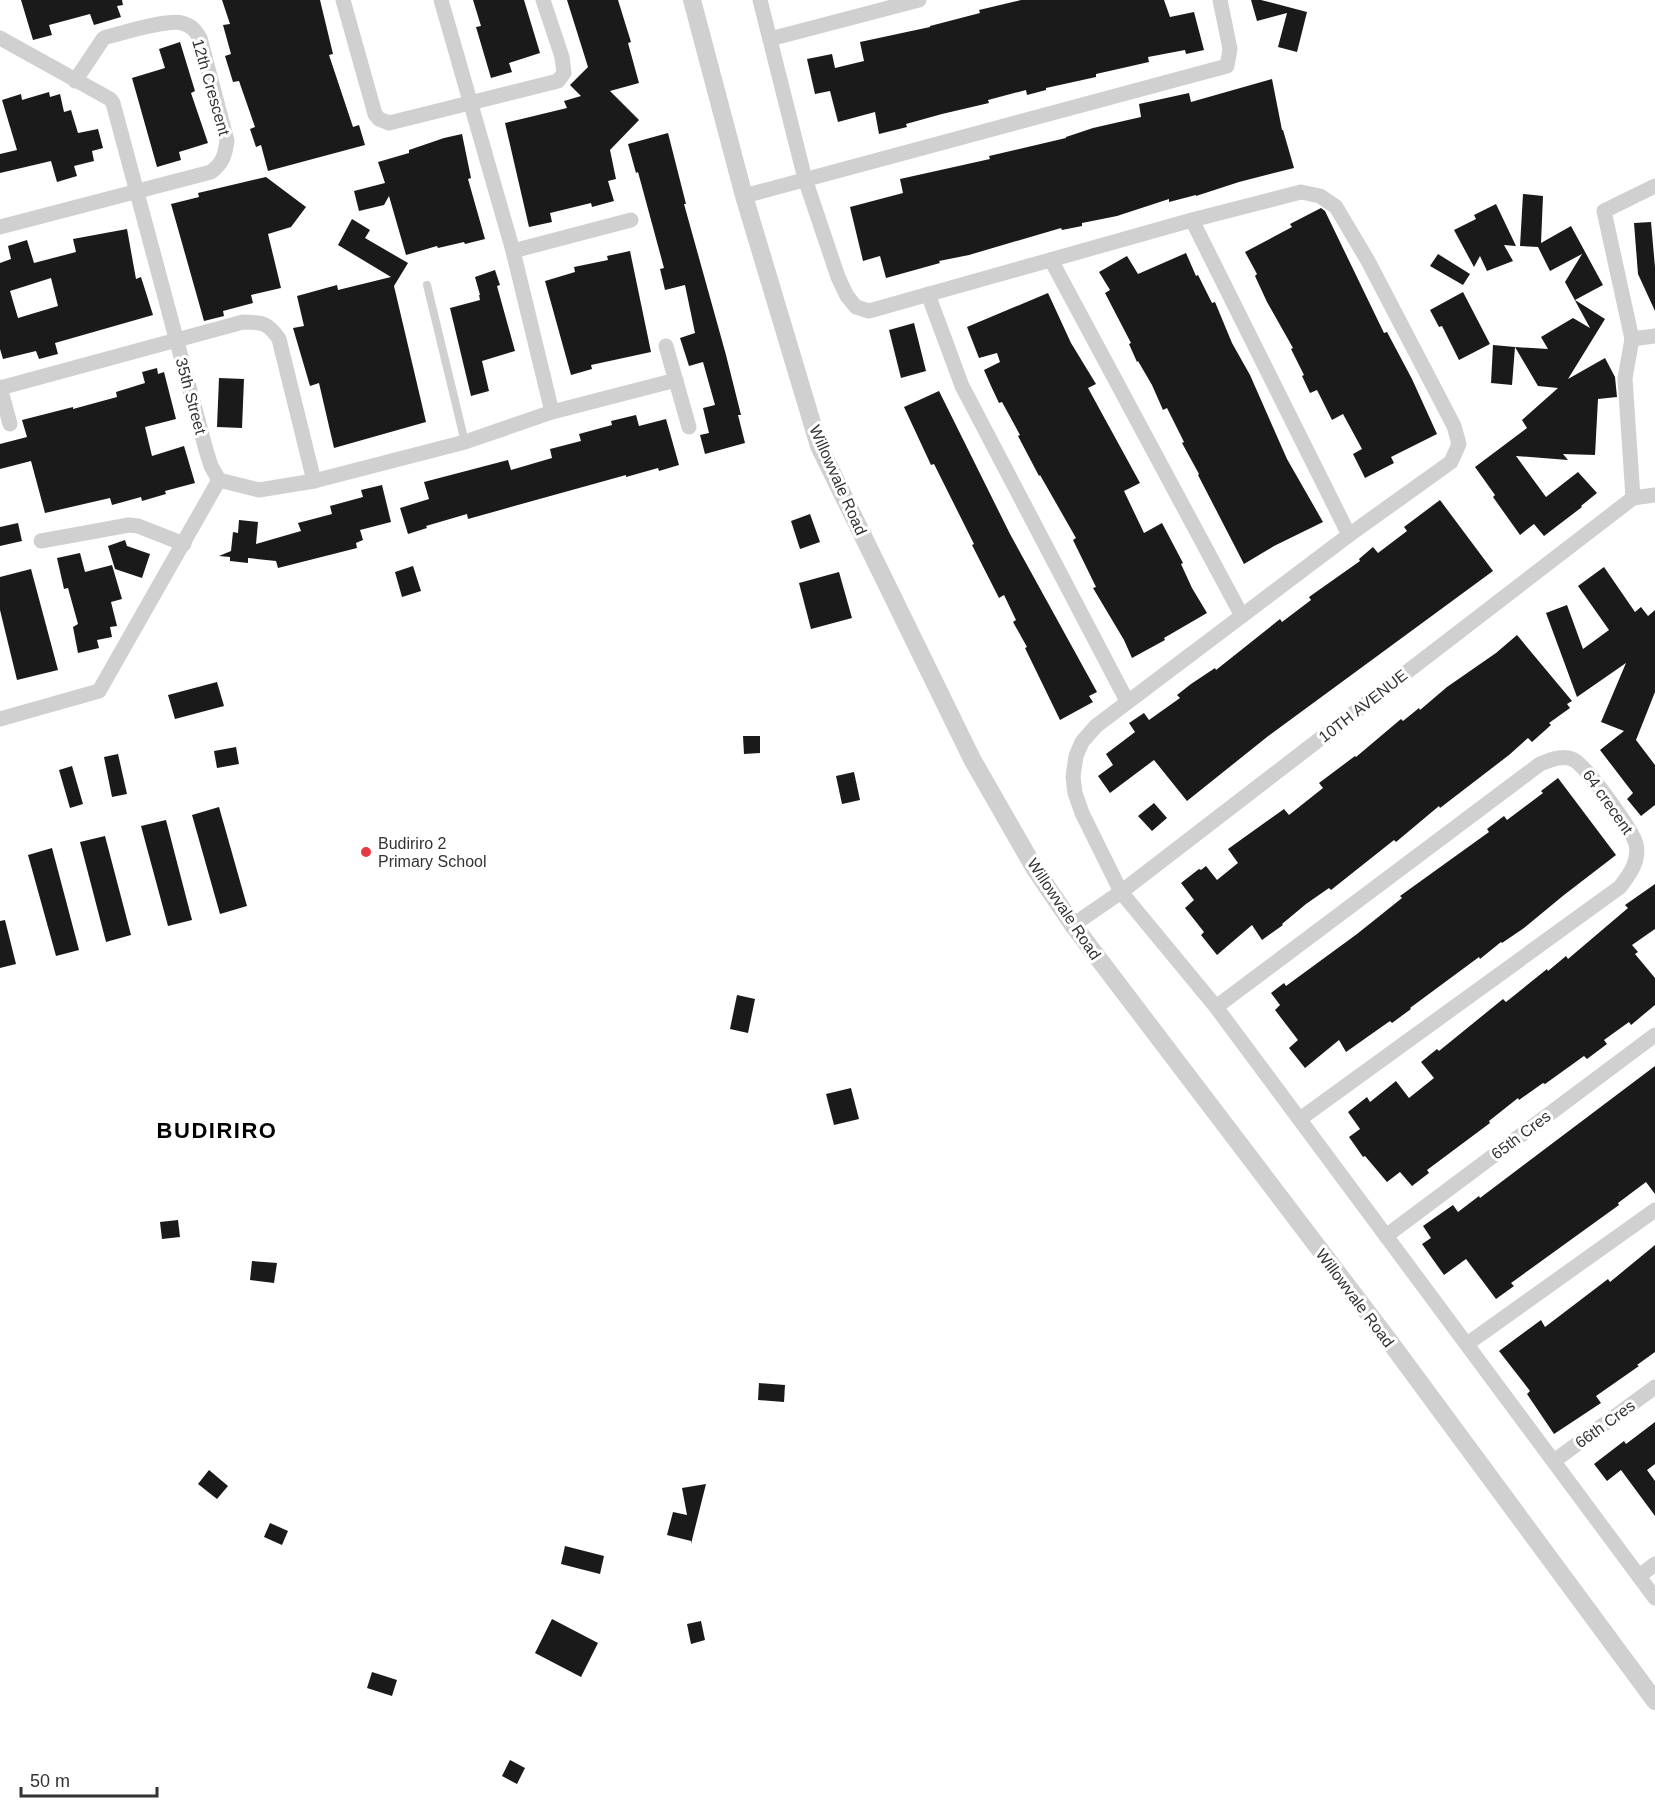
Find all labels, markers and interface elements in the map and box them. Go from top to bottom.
street label: 12th Crescent [189,37,233,138]
street label: 35th Street [173,356,209,437]
street label: Willowvale Road [806,423,870,537]
street label: 10TH AVENUE [1315,666,1411,746]
street label: 64 crecent [1580,767,1637,838]
place label: Budiriro 2 Primary School [378,835,486,870]
marker: Budiriro 2 Primary School [359,845,373,859]
street label: Willowvale Road [1024,855,1104,963]
street label: 65th Cres [1488,1107,1554,1163]
district label: BUDIRIRO [157,1118,277,1143]
street label: Willowvale Road [1313,1246,1397,1350]
street label: 66th Cres [1572,1397,1638,1451]
scale bar [21,1760,158,1798]
text: 50 m [30,1771,70,1791]

